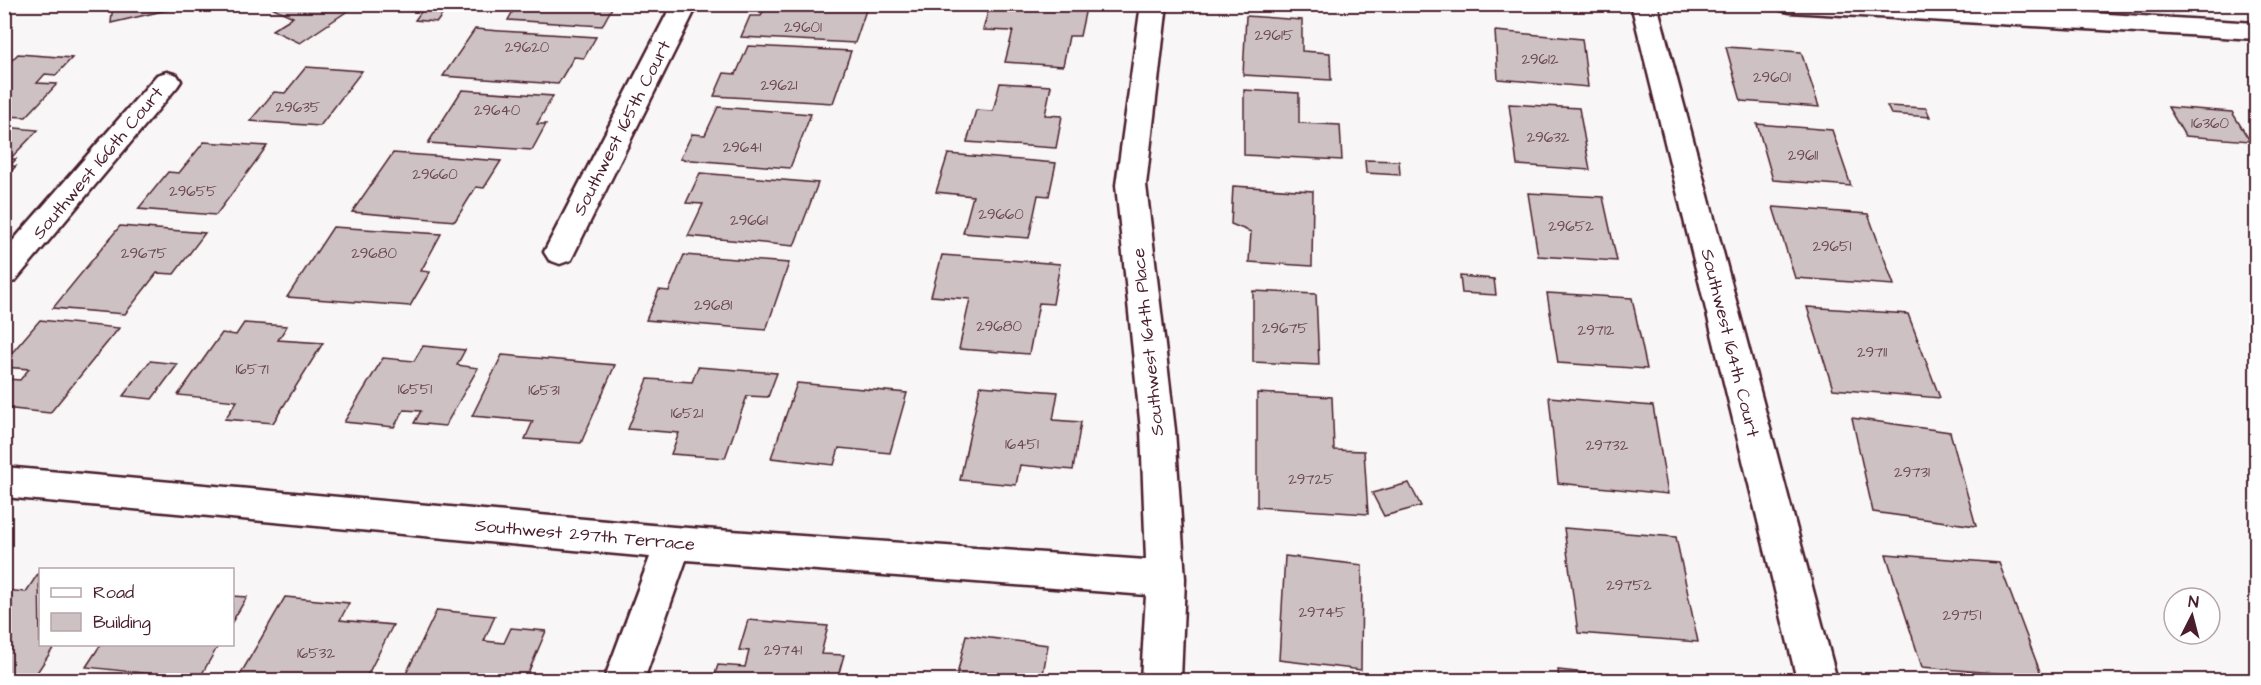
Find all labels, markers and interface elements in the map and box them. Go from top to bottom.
house number: 29601 [784,17,822,38]
house number: 29615 [1254,25,1294,46]
street label: Southwest 165th Court [567,35,677,220]
house number: 29620 [505,37,550,58]
house number: 29612 [1521,49,1559,70]
house number: 29601 [1753,67,1791,88]
house number: 29621 [760,75,798,96]
street label: Southwest 166th Court [27,81,170,245]
house number: 29635 [276,97,321,118]
house number: 29640 [474,100,521,121]
house number: 16360 [2191,113,2229,134]
house number: 29632 [1527,127,1570,148]
house number: 29641 [723,137,761,158]
house number: 29611 [1788,145,1818,166]
house number: 29660 [412,164,458,185]
house number: 29655 [169,181,217,202]
house number: 29660 [978,204,1024,225]
house number: 29661 [730,210,768,231]
house number: 29652 [1548,216,1594,237]
house number: 29651 [1812,236,1852,257]
house number: 29675 [121,243,168,264]
house number: 29680 [351,243,397,264]
street label: Southwest 164th Court [1694,246,1766,440]
street label: Southwest 164th Place [1126,247,1170,437]
house number: 29681 [694,295,732,316]
house number: 29680 [976,316,1022,337]
house number: 29675 [1262,318,1309,339]
house number: 29712 [1578,320,1615,341]
house number: 29711 [1857,342,1887,363]
house number: 16571 [235,359,269,380]
house number: 16551 [398,379,432,400]
house number: 16531 [528,380,560,401]
house number: 16521 [671,403,703,424]
house number: 16451 [1005,434,1039,455]
house number: 29732 [1586,435,1629,456]
house number: 29731 [1894,462,1930,483]
house number: 29725 [1288,469,1334,490]
street label: Southwest 297th Terrace [474,513,696,557]
legend [39,568,234,646]
house number: 29752 [1606,575,1652,596]
text: Road [93,580,134,605]
north arrow [2162,586,2222,646]
text: N [2187,591,2200,614]
house number: 29745 [1298,602,1346,623]
house number: 29751 [1943,605,1982,626]
text: Building [93,610,151,636]
house number: 29741 [764,640,802,661]
house number: 16532 [297,643,335,664]

